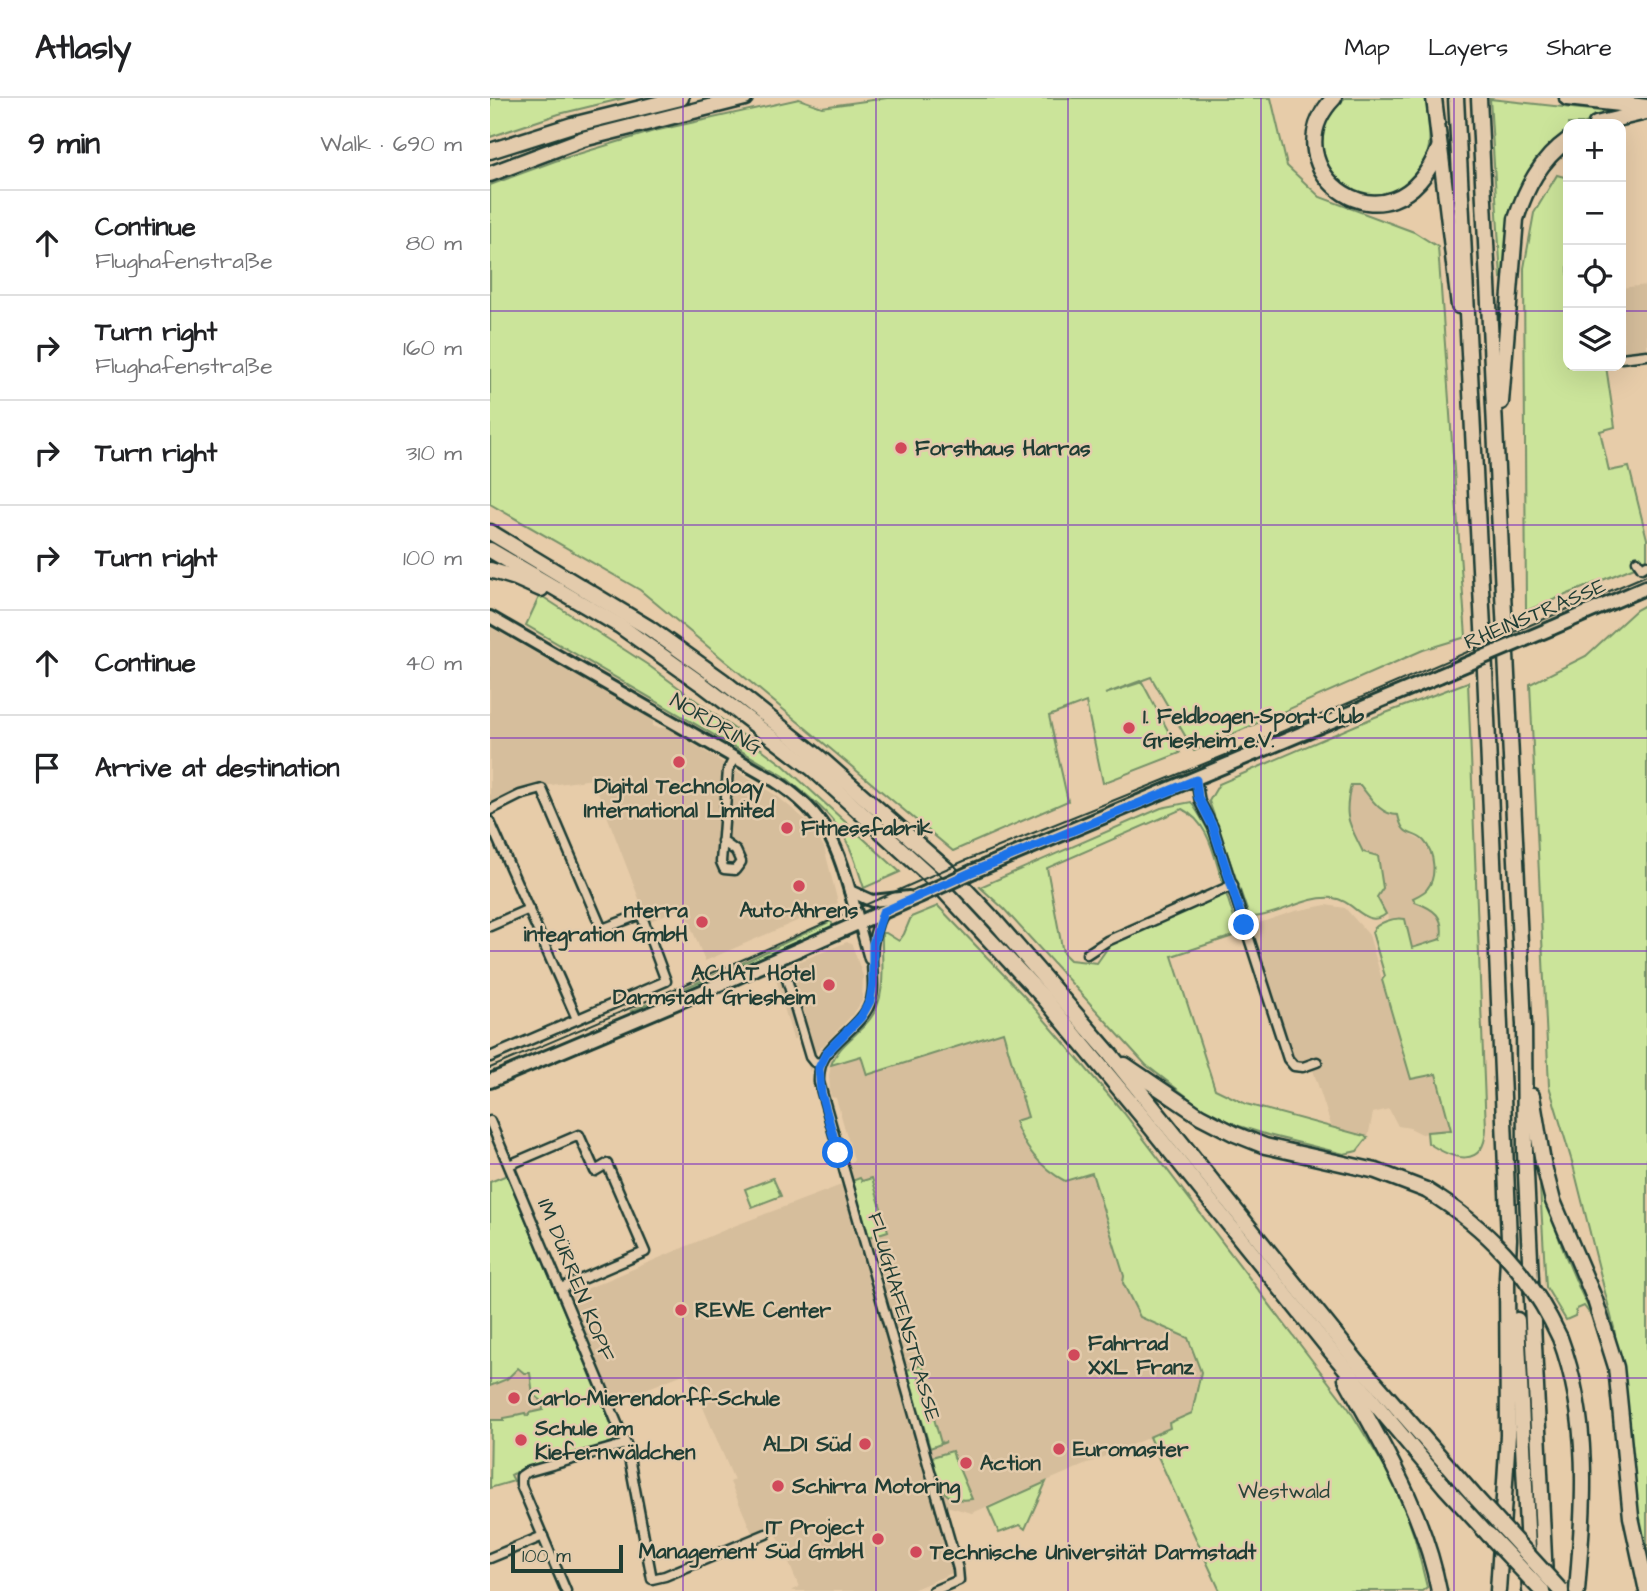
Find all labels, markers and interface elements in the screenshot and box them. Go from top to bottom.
text: Atlasly [35,25,131,71]
text: Map [1345,31,1390,65]
text: Layers [1428,31,1508,65]
text: Share [1546,31,1612,65]
map controls [1563,119,1626,371]
button: + [1563,119,1626,182]
text: 9 min [28,123,100,165]
text: Walk · 690 m [320,128,462,160]
button: − [1563,182,1626,245]
text: Continue [95,209,196,245]
icon: ahead [28,224,66,262]
text: 80 m [405,227,462,259]
text: Flughafenstraße [95,245,273,277]
button: locate [1563,245,1626,308]
button: layers [1563,308,1626,371]
text: Turn right [95,314,217,350]
icon: right [28,329,66,367]
text: 160 m [403,332,462,364]
text: Flughafenstraße [95,350,273,382]
icon: right [28,434,66,472]
place label: Forsthaus Harras [915,434,1091,463]
text: Turn right [95,435,217,471]
text: 310 m [406,437,462,469]
marker: Forsthaus Harras [893,440,909,456]
icon: right [28,539,66,577]
text: Turn right [95,540,217,576]
text: 100 m [403,542,462,574]
street label: RHEINSTRASSE [1460,571,1611,657]
icon: ahead [28,644,66,682]
text: Continue [95,645,196,681]
text: 40 m [405,647,462,679]
street label: NORDRING [665,686,768,762]
place label: 1. Feldbogen-Sport-Club Griesheim e.V. [1143,702,1364,755]
marker: 1. Feldbogen-Sport-Club Griesheim e.V. [1121,720,1137,736]
icon: arrive [28,749,66,787]
text: Arrive at destination [95,750,340,786]
marker: Digital Technology International Limited [671,754,687,770]
place label: Digital Technology International Limited [584,772,774,825]
place label: Fitnessfabrik [801,814,933,843]
marker: Fitnessfabrik [779,820,795,836]
marker: Auto-Ahrens [791,878,807,894]
place label: nterra integration GmbH [524,896,688,951]
place label: Auto-Ahrens [740,896,859,925]
route end [1228,909,1259,940]
marker: nterra integration GmbH [694,914,710,930]
place label: ACHAT Hotel Darmstadt Griesheim [613,959,816,1012]
marker: ACHAT Hotel Darmstadt Griesheim [821,977,837,993]
route start [822,1137,853,1168]
street label: IM DÜRREN KOPF [530,1194,622,1366]
street label: FLUGHAFENSTRASSE [860,1209,948,1425]
place label: REWE Center [695,1296,832,1325]
marker: REWE Center [673,1302,689,1318]
place label: Fahrrad XXL Franz [1088,1329,1194,1382]
marker: Fahrrad XXL Franz [1066,1347,1082,1363]
place label: Carlo-Mierendorff-Schule [528,1384,781,1413]
marker: Carlo-Mierendorff-Schule [506,1390,522,1406]
place label: Schule am Kiefernwäldchen [534,1414,696,1467]
place label: ALDI Süd [763,1430,851,1459]
marker: Schule am Kiefernwäldchen [513,1432,529,1448]
place label: Euromaster [1073,1435,1189,1464]
marker: ALDI Süd [857,1436,873,1452]
marker: Euromaster [1051,1441,1067,1457]
place label: Action [980,1449,1041,1478]
marker: Action [958,1455,974,1471]
place label: Schirra Motoring [791,1472,960,1503]
park label: Westwald [1238,1477,1330,1506]
marker: Schirra Motoring [770,1478,786,1494]
place label: IT Project Management Süd GmbH [639,1513,865,1568]
marker: IT Project Management Süd GmbH [870,1531,886,1547]
place label: Technische Universität Darmstadt [929,1538,1257,1567]
scale bar [511,1542,623,1574]
text: 100 m [522,1543,571,1570]
marker: Technische Universität Darmstadt [908,1544,924,1560]

